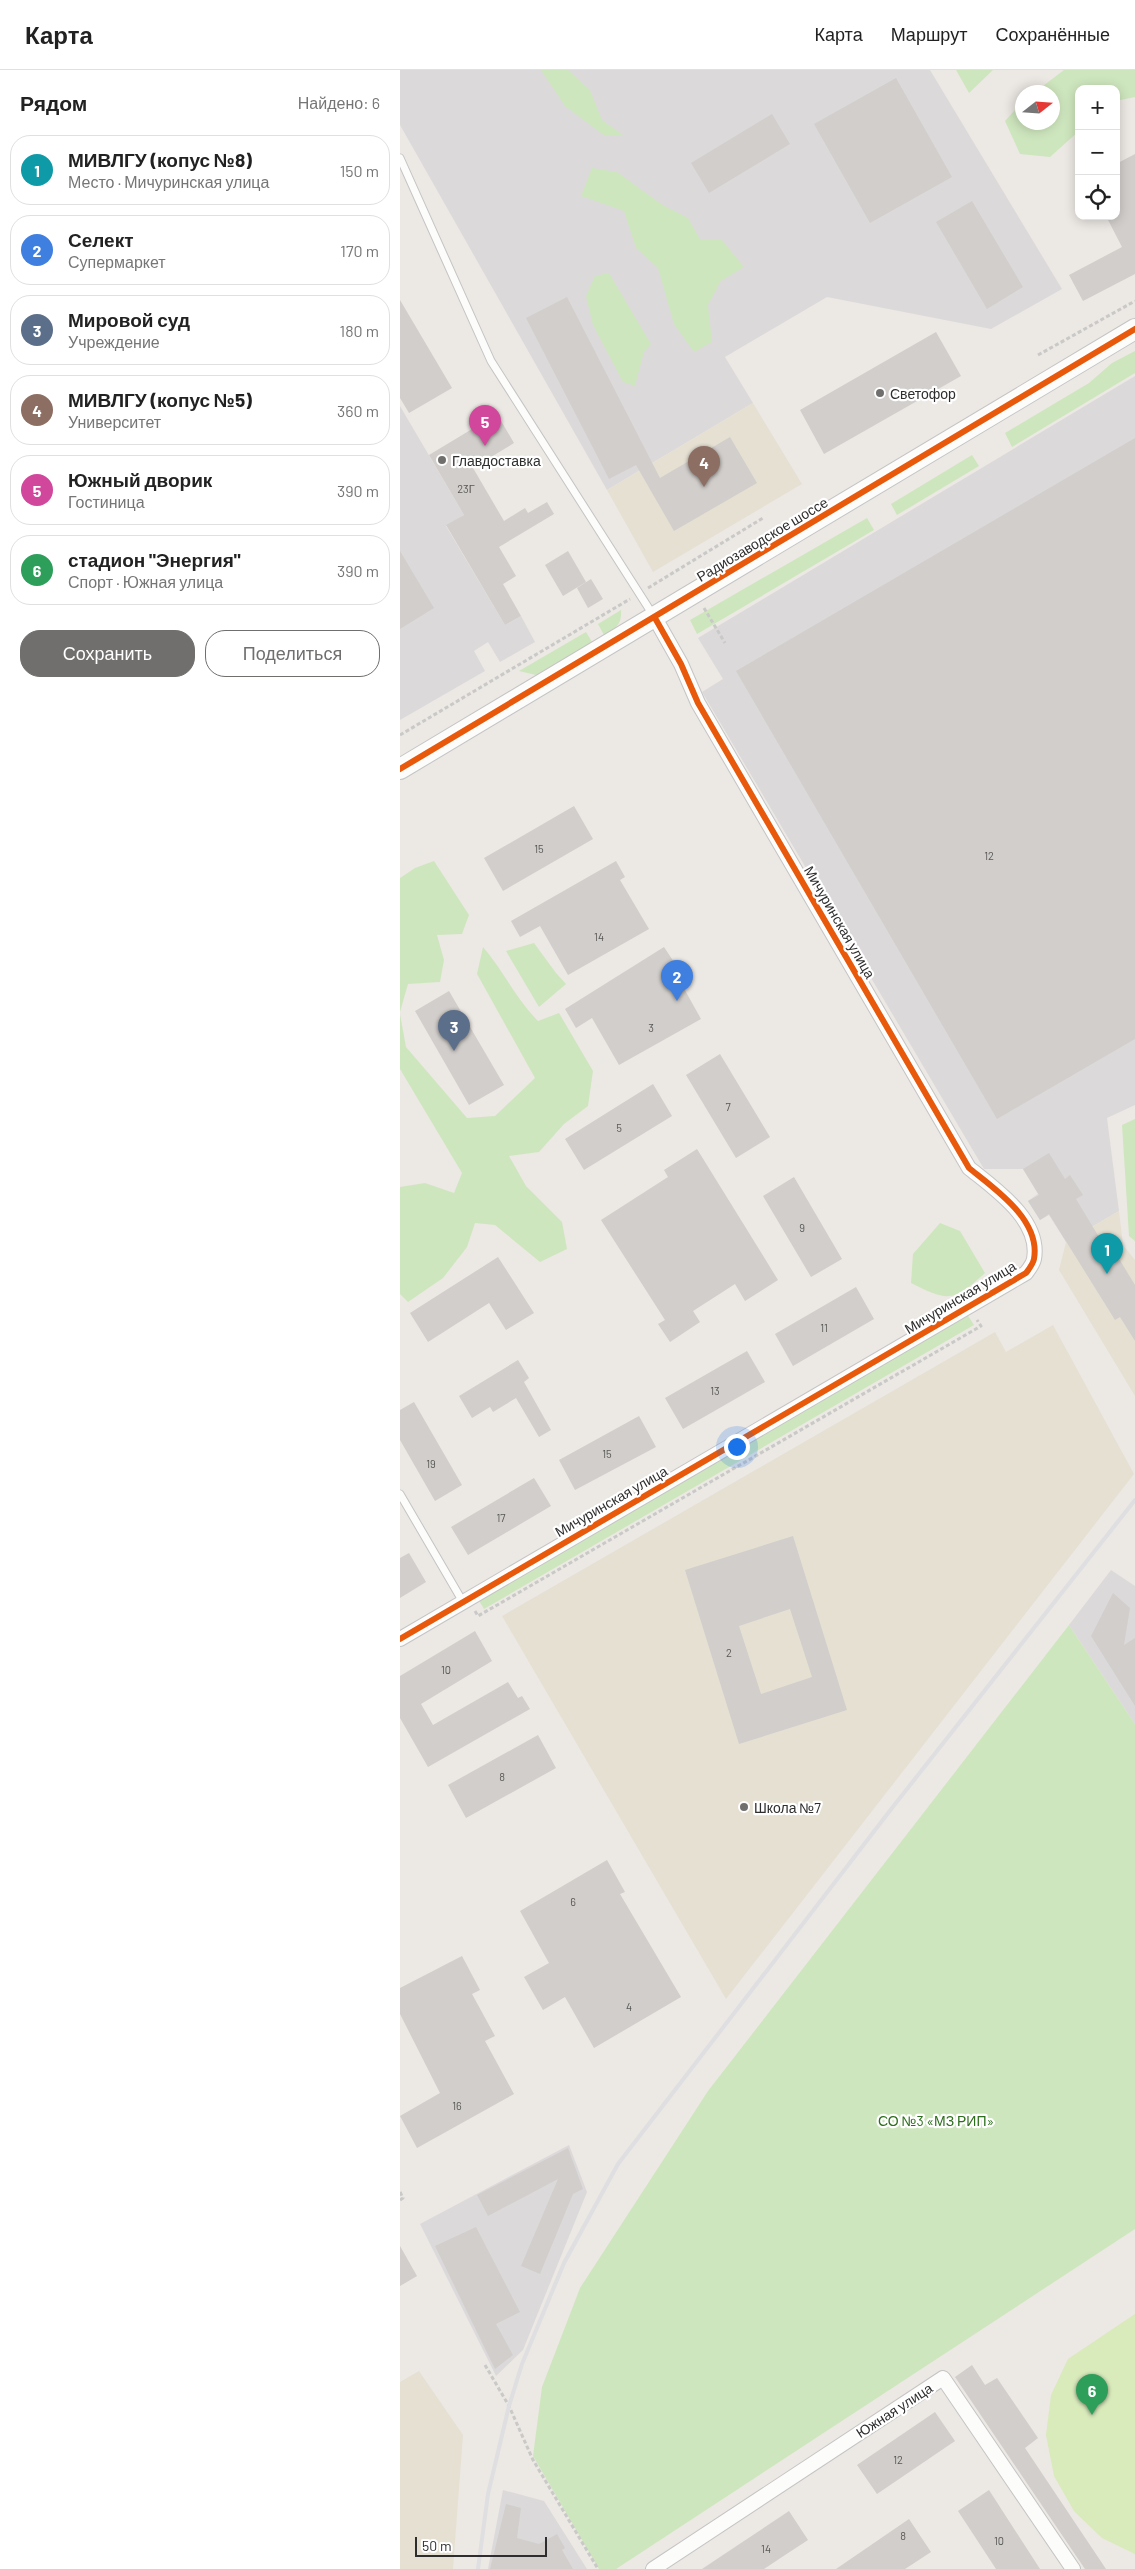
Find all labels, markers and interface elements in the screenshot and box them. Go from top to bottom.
text: Карта [25,20,93,49]
text: Карта [815,23,863,45]
text: Маршрут [891,23,967,45]
text: Сохранённые [995,23,1110,45]
north arrow [1015,85,1060,130]
map controls [1075,85,1120,220]
button: + [1075,85,1120,130]
text: Рядом [20,90,87,115]
text: Найдено: 6 [298,93,380,112]
button: − [1075,130,1120,175]
text: МИВЛГУ (копус №8) [68,148,252,171]
text: 1 [34,161,40,180]
text: 150 m [340,161,379,180]
text: Место · Мичуринская улица [68,172,269,191]
button: locate [1075,175,1120,220]
text: Селект [68,228,134,251]
text: 2 [33,241,41,260]
text: 170 m [340,241,379,260]
text: Супермаркет [68,252,166,271]
text: Мировой суд [68,308,190,331]
text: 3 [33,321,41,340]
text: 180 m [340,321,379,340]
text: Учреждение [68,332,160,351]
place label: Светофор [890,385,956,402]
marker: Светофор [874,387,886,399]
text: МИВЛГУ (копус №5) [68,388,252,411]
text: 4 [32,401,42,420]
text: 360 m [337,401,379,420]
pin: 5 [469,405,501,446]
text: Университет [68,412,161,431]
pin: 4 [688,446,720,487]
place label: Главдоставка [452,452,541,469]
marker: Главдоставка [436,454,448,466]
text: Южный дворик [68,468,212,491]
text: 5 [33,481,41,500]
text: 390 m [337,481,379,500]
house number: 23Г [457,482,475,495]
text: Гостиница [68,492,145,511]
street label: Радиозаводское шоссе [693,493,831,585]
text: стадион "Энергия" [68,548,241,571]
text: 6 [33,561,41,580]
text: 390 m [337,561,379,580]
text: Спорт · Южная улица [68,572,223,591]
button: Сохранить [20,630,195,677]
button: Поделиться [205,630,380,677]
house number: 15 [534,842,544,855]
house number: 12 [984,849,994,862]
street label: Мичуринская улица [801,863,879,981]
house number: 14 [594,930,604,943]
pin: 2 [661,960,693,1001]
pin: 3 [438,1010,470,1051]
house number: 3 [648,1021,654,1034]
house number: 7 [725,1100,731,1113]
house number: 5 [616,1121,622,1134]
house number: 9 [799,1221,805,1234]
pin: 1 [1091,1233,1123,1274]
street label: Мичуринская улица [901,1257,1019,1337]
house number: 11 [820,1321,828,1334]
house number: 13 [710,1384,720,1397]
your location [724,1434,750,1460]
house number: 15 [602,1447,612,1460]
house number: 19 [426,1457,436,1470]
street label: Мичуринская улица [552,1462,670,1540]
house number: 17 [496,1511,506,1524]
house number: 2 [726,1646,732,1659]
house number: 10 [441,1663,451,1676]
house number: 8 [499,1770,505,1783]
place label: Школа №7 [754,1799,821,1816]
marker: Школа №7 [738,1801,750,1813]
house number: 6 [570,1895,576,1908]
house number: 4 [626,2000,632,2013]
house number: 16 [452,2099,462,2112]
park label: СО №3 «МЗ РИП» [878,2112,994,2129]
pin: 6 [1076,2374,1108,2415]
street label: Южная улица [853,2379,936,2441]
house number: 12 [893,2453,903,2466]
house number: 8 [900,2529,906,2542]
scale bar [415,2534,548,2557]
house number: 10 [994,2534,1004,2547]
text: 50 m [422,2537,451,2554]
house number: 14 [761,2542,771,2555]

